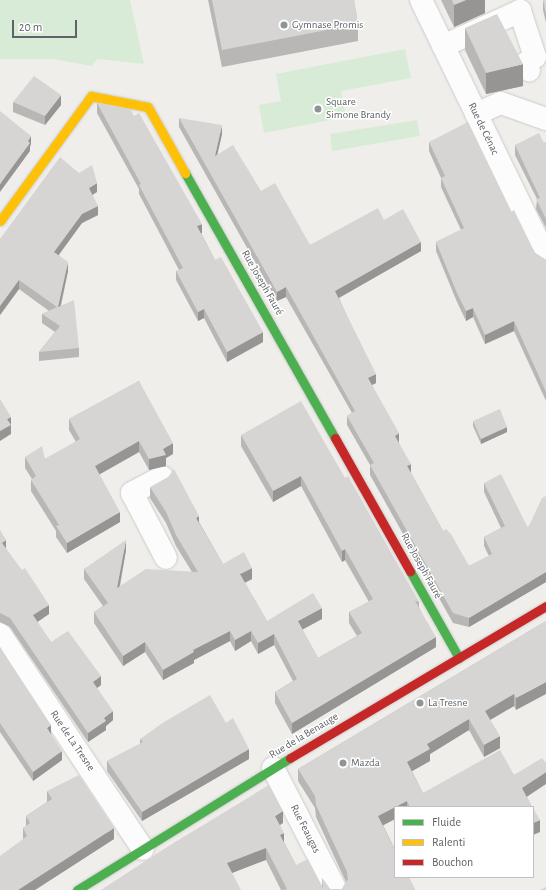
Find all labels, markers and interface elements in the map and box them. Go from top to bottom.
scale bar [14,12,79,38]
place label: Gymnase Promis [292,18,363,32]
marker: Gymnase Promis [279,20,289,30]
text: 20 m [19,21,42,33]
place label: Square Simone Brandy [326,96,391,122]
street label: Rue de Cénac [465,101,501,157]
marker: Square Simone Brandy [313,104,323,114]
street label: Rue Joseph Fauré [238,248,286,318]
street label: Rue Joseph Fauré [398,531,444,601]
place label: La Tresne [428,696,468,710]
marker: La Tresne [415,698,425,708]
street label: Rue de La Tresne [47,708,97,774]
street label: Rue de la Benauge [267,710,341,762]
place label: Mazda [351,756,380,770]
marker: Mazda [338,758,348,768]
street label: Rue Feaugas [287,802,323,856]
legend [394,806,534,878]
text: Fluide [432,816,461,828]
text: Ralenti [432,836,465,848]
text: Bouchon [432,856,473,868]

